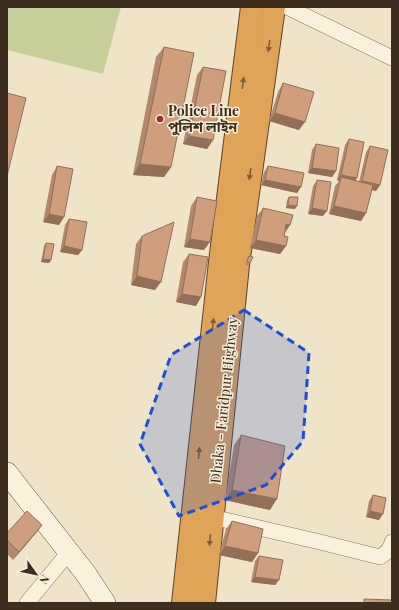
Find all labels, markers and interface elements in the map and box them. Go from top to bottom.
one-way arrow [266,40,272,52]
one-way arrow [240,77,246,89]
place label: Police Line পুলিশ লাইন [168,101,239,136]
marker: Police Line পুলিশ লাইন [155,114,165,124]
one-way arrow [247,168,253,180]
street label: Dhaka - Faridpur Highway [205,316,242,484]
one-way arrow [210,318,217,330]
one-way arrow [196,447,202,459]
one-way arrow [206,534,213,546]
north arrow [16,554,56,594]
text: N [36,572,53,587]

